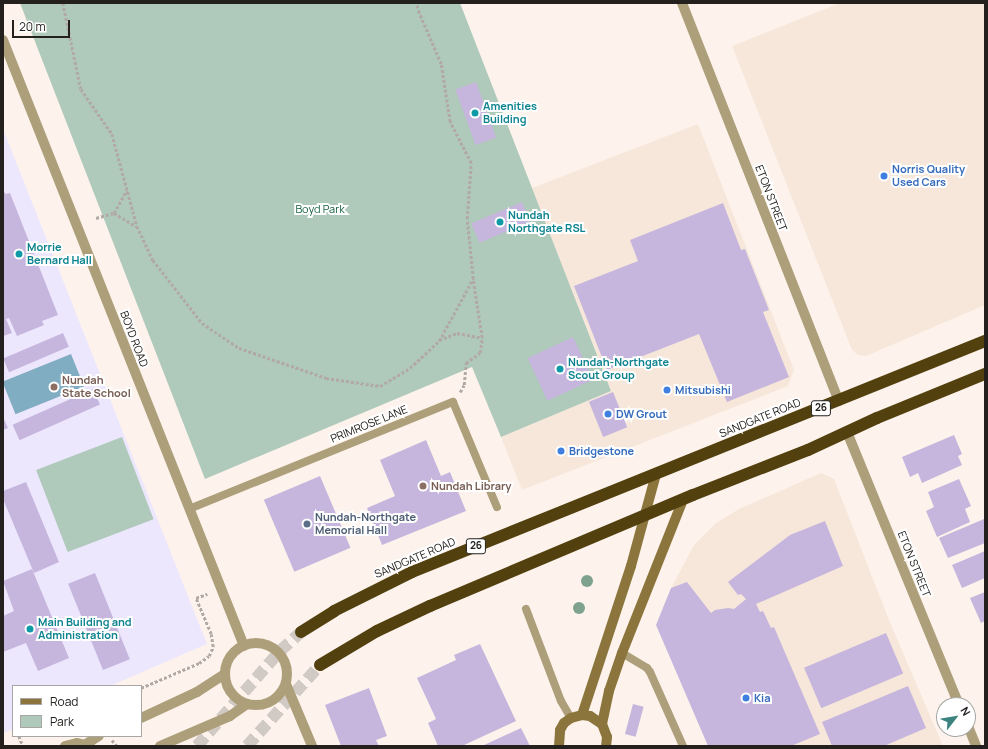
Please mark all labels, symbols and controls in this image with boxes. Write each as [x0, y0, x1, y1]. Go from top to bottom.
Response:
scale bar [14, 12, 72, 38]
text: 20 m [19, 18, 46, 35]
place label: Amenities Building [483, 100, 537, 126]
marker: Amenities Building [470, 108, 480, 118]
street label: ETON STREET [752, 163, 790, 233]
place label: Norris Quality Used Cars [892, 163, 965, 189]
marker: Norris Quality Used Cars [879, 171, 889, 181]
park label: Boyd Park [295, 202, 345, 216]
place label: Nundah Northgate RSL [508, 209, 585, 235]
marker: Nundah Northgate RSL [495, 217, 505, 227]
place label: Morrie Bernard Hall [27, 241, 92, 267]
marker: Morrie Bernard Hall [14, 249, 24, 259]
street label: BOYD ROAD [117, 309, 151, 369]
place label: Nundah-Northgate Scout Group [568, 356, 669, 382]
marker: Nundah-Northgate Scout Group [555, 364, 565, 374]
place label: Nundah State School [62, 374, 131, 400]
marker: Nundah State School [49, 382, 59, 392]
place label: Mitsubishi [675, 383, 731, 397]
marker: Mitsubishi [662, 385, 672, 395]
street label: SANDGATE ROAD [717, 396, 803, 440]
road number: 26 [810, 400, 832, 416]
street label: PRIMROSE LANE [329, 403, 409, 445]
place label: DW Grout [616, 407, 667, 421]
marker: DW Grout [603, 409, 613, 419]
place label: Bridgestone [569, 444, 634, 458]
marker: Bridgestone [556, 446, 566, 456]
place label: Nundah Library [431, 479, 511, 493]
marker: Nundah Library [418, 481, 428, 491]
place label: Nundah-Northgate Memorial Hall [315, 511, 416, 537]
marker: Nundah-Northgate Memorial Hall [302, 519, 312, 529]
street label: ETON STREET [895, 529, 933, 599]
street label: SANDGATE ROAD [373, 535, 457, 581]
road number: 26 [465, 538, 487, 554]
place label: Main Building and Administration [38, 616, 132, 642]
marker: Main Building and Administration [25, 624, 35, 634]
legend [12, 685, 142, 737]
place label: Kia [754, 691, 771, 705]
text: Road [50, 693, 78, 710]
marker: Kia [741, 693, 751, 703]
north arrow [936, 697, 976, 737]
text: N [957, 704, 974, 718]
text: Park [50, 713, 74, 730]

